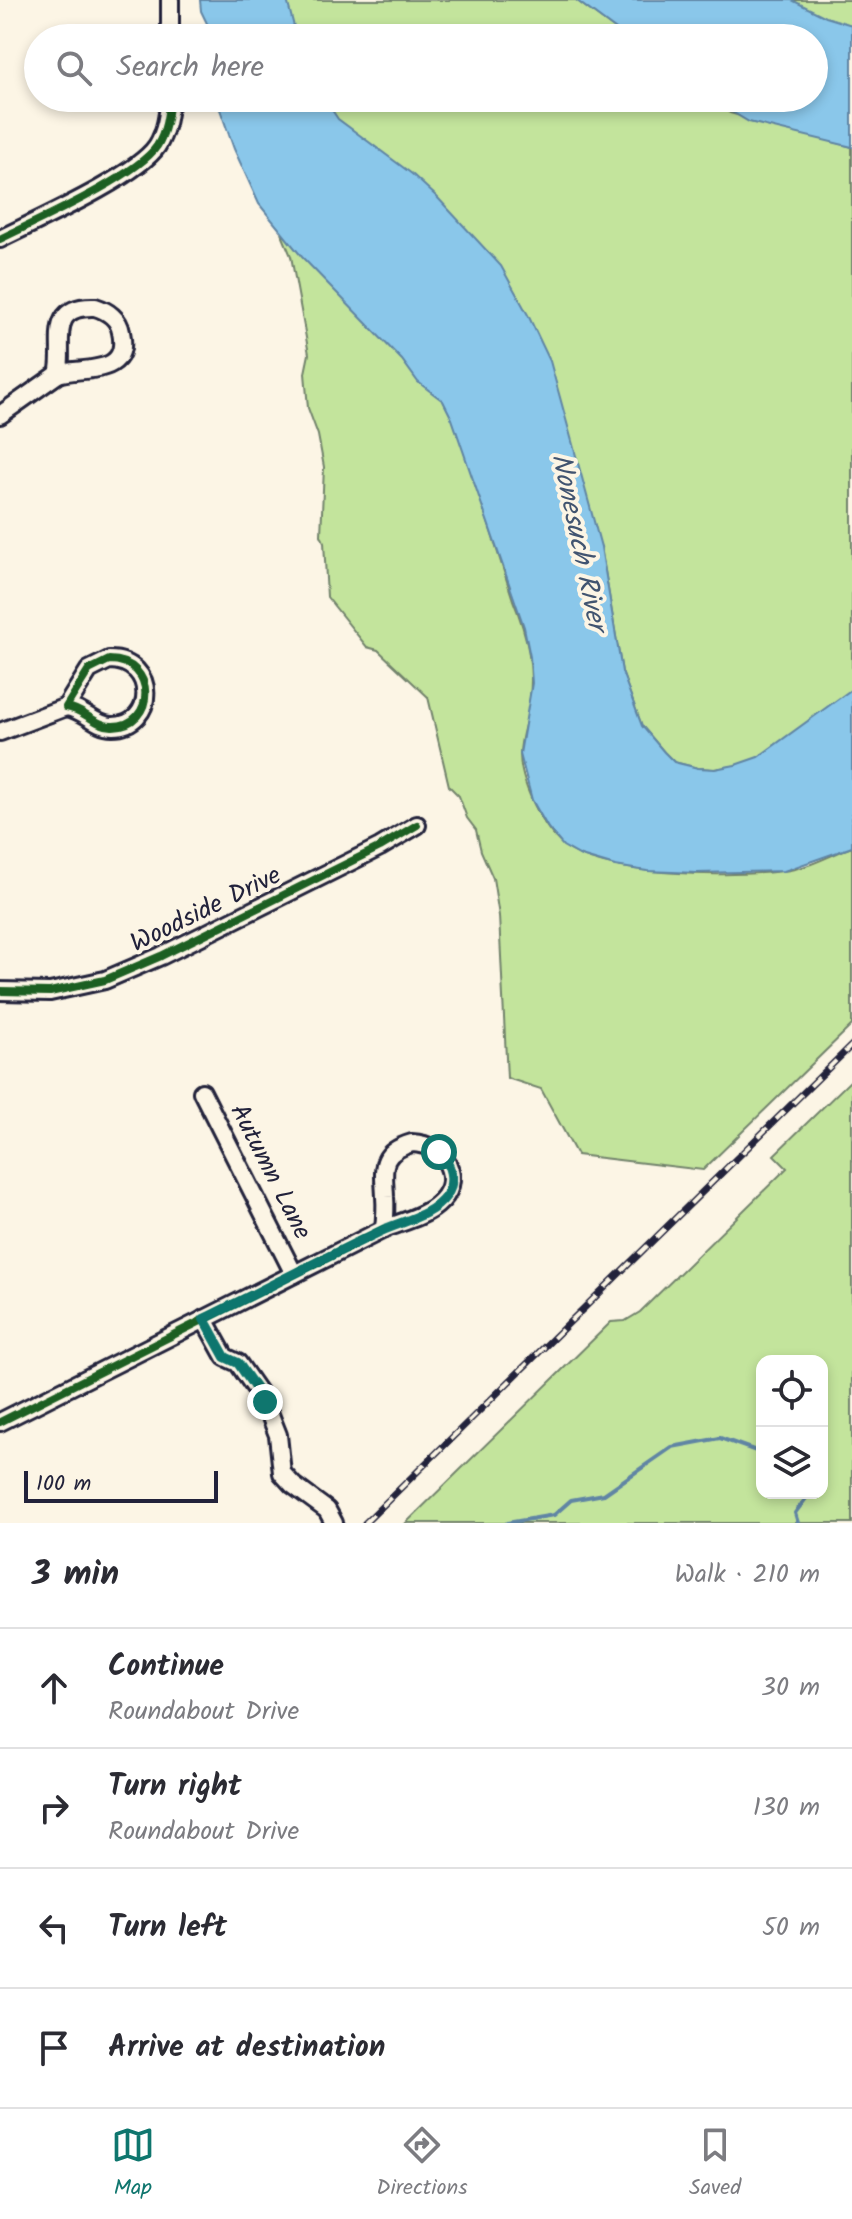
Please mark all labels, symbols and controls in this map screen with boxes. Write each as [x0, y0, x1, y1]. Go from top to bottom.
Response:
search box [24, 24, 828, 112]
text: Search here [116, 44, 264, 92]
icon: search [52, 46, 96, 90]
water label: Nonesuch River [537, 449, 620, 640]
street label: Woodside Drive [123, 855, 289, 965]
street label: Autumn Lane [218, 1097, 322, 1248]
route start [421, 1134, 457, 1170]
map controls [756, 1355, 828, 1499]
button: locate [756, 1355, 828, 1427]
route end [247, 1384, 283, 1420]
button: layers [756, 1427, 828, 1499]
scale bar [24, 1467, 218, 1503]
text: 100 m [36, 1467, 91, 1502]
text: 3 min [32, 1548, 119, 1602]
text: Walk · 210 m [675, 1554, 820, 1596]
text: Continue [108, 1643, 224, 1691]
icon: ahead [32, 1666, 76, 1710]
text: 30 m [761, 1667, 820, 1709]
text: Roundabout Drive [108, 1691, 299, 1733]
text: Turn right [108, 1763, 241, 1811]
icon: right [32, 1786, 76, 1830]
text: 130 m [753, 1787, 820, 1829]
text: Roundabout Drive [108, 1811, 299, 1853]
text: Turn left [108, 1904, 227, 1952]
icon: left [32, 1906, 76, 1950]
text: 50 m [762, 1907, 820, 1949]
text: Arrive at destination [108, 2024, 385, 2072]
icon: arrive [32, 2026, 76, 2070]
tab: Map [111, 2123, 155, 2206]
tab: Directions [376, 2123, 468, 2206]
tab: Saved [689, 2123, 741, 2206]

